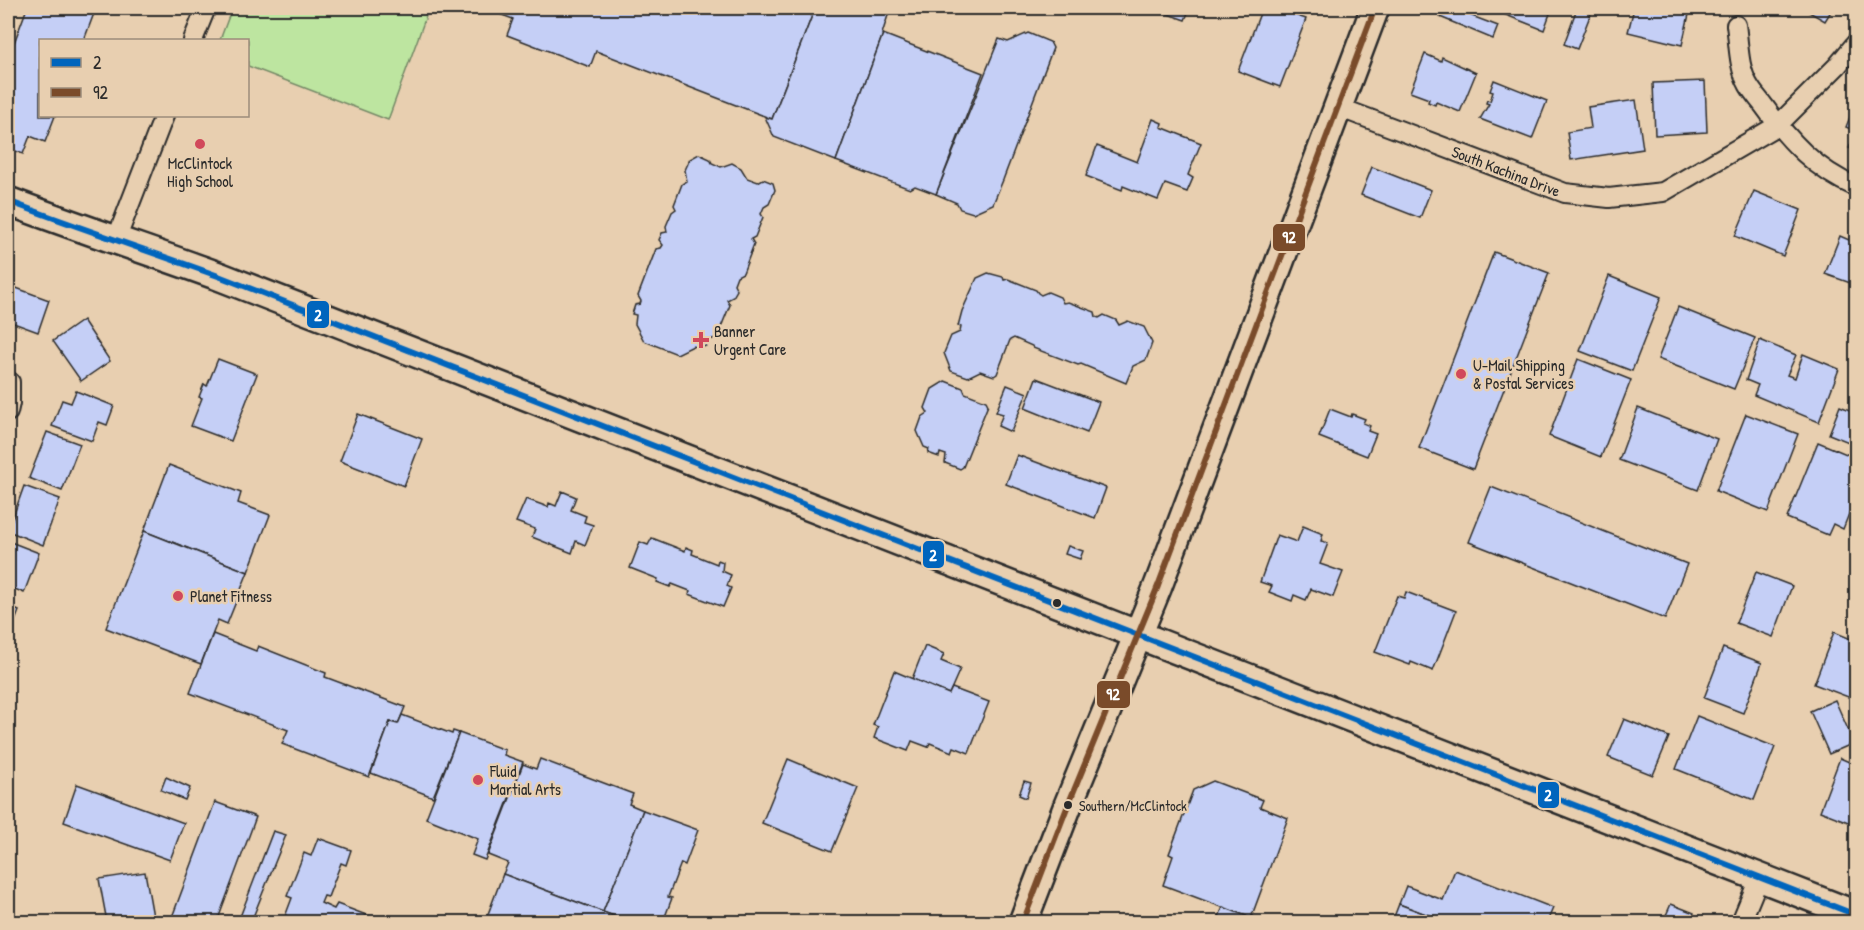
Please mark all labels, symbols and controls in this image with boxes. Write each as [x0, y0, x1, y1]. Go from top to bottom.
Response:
legend [39, 39, 249, 117]
text: 2 [93, 50, 102, 75]
text: 92 [93, 80, 109, 105]
marker: McClintock High School [193, 137, 207, 151]
street label: South Kachina Drive [1449, 140, 1564, 202]
place label: McClintock High School [167, 152, 234, 192]
line badge: 92 [1272, 223, 1306, 252]
text: 92 [1282, 226, 1296, 248]
line badge: 2 [306, 300, 330, 329]
text: 2 [314, 304, 322, 326]
place label: Banner Urgent Care [714, 320, 787, 360]
marker: Banner Urgent Care [692, 331, 710, 349]
place label: U-Mail Shipping & Postal Services [1473, 354, 1574, 394]
marker: U-Mail Shipping & Postal Services [1454, 367, 1468, 381]
line badge: 2 [922, 540, 945, 569]
text: 2 [929, 544, 937, 566]
place label: Planet Fitness [190, 585, 272, 607]
marker: Planet Fitness [171, 589, 185, 603]
unlabelled marker [1051, 597, 1063, 609]
line badge: 92 [1096, 680, 1131, 709]
text: 92 [1106, 683, 1120, 705]
place label: Fluid Martial Arts [489, 760, 561, 800]
marker: Fluid Martial Arts [471, 773, 485, 787]
line badge: 2 [1537, 781, 1560, 809]
text: 2 [1544, 784, 1552, 806]
place label: Southern/McClintock [1079, 796, 1187, 815]
marker: Southern/McClintock [1062, 799, 1074, 811]

